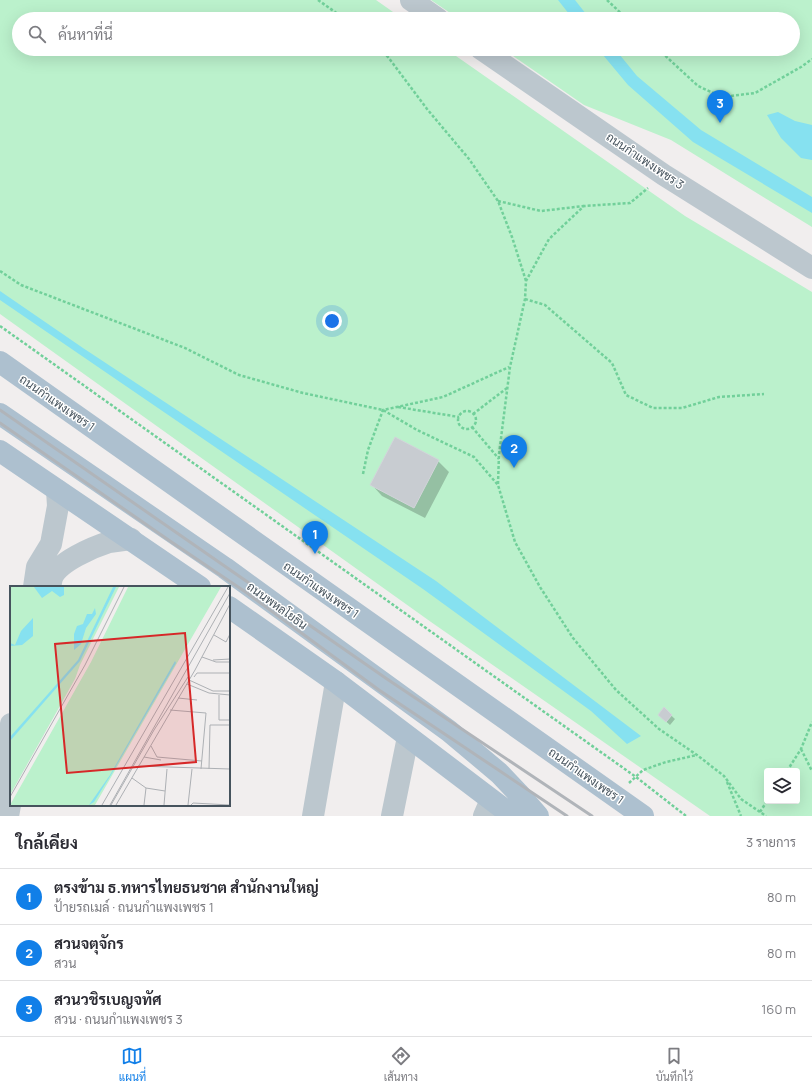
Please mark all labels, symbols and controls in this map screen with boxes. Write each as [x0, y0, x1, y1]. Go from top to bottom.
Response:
search box [12, 12, 800, 56]
icon: search [26, 23, 48, 45]
text: ค้นหาที่นี่ [58, 24, 113, 45]
pin: 3 [707, 90, 733, 123]
street label: ถนนกำแพงเพชร 3 [603, 128, 688, 193]
your location [322, 311, 342, 331]
street label: ถนนกำแพงเพชร 1 [16, 370, 98, 435]
pin: 2 [501, 435, 527, 468]
pin: 1 [302, 521, 328, 554]
street label: ถนนกำแพงเพชร 1 [280, 557, 362, 622]
street label: ถนนพหลโยธิน [244, 578, 311, 634]
inset map [10, 586, 230, 806]
street label: ถนนกำแพงเพชร 1 [545, 743, 627, 808]
map controls [764, 768, 800, 804]
button: layers [764, 768, 800, 804]
text: ใกล้เคียง [16, 831, 78, 854]
text: 3 รายการ [746, 833, 796, 851]
text: ตรงข้าม ธ.ทหารไทยธนชาต สำนักงานใหญ่ [54, 877, 319, 898]
text: 1 [26, 888, 32, 906]
text: 80 m [767, 888, 796, 906]
text: ป้ายรถเมล์ · ถนนกำแพงเพชร 1 [54, 898, 214, 916]
text: สวนจตุจักร [54, 933, 124, 954]
text: 2 [25, 944, 33, 962]
text: 80 m [767, 944, 796, 962]
text: สวน [54, 954, 76, 972]
text: สวนวชิรเบญจทัศ [54, 989, 162, 1010]
text: 3 [25, 1000, 33, 1018]
text: 160 m [761, 1000, 796, 1018]
text: สวน · ถนนกำแพงเพชร 3 [54, 1010, 183, 1028]
tab: แผนที่ [119, 1045, 146, 1084]
tab: เส้นทาง [384, 1045, 418, 1084]
tab: บันทึกไว้ [656, 1045, 693, 1084]

